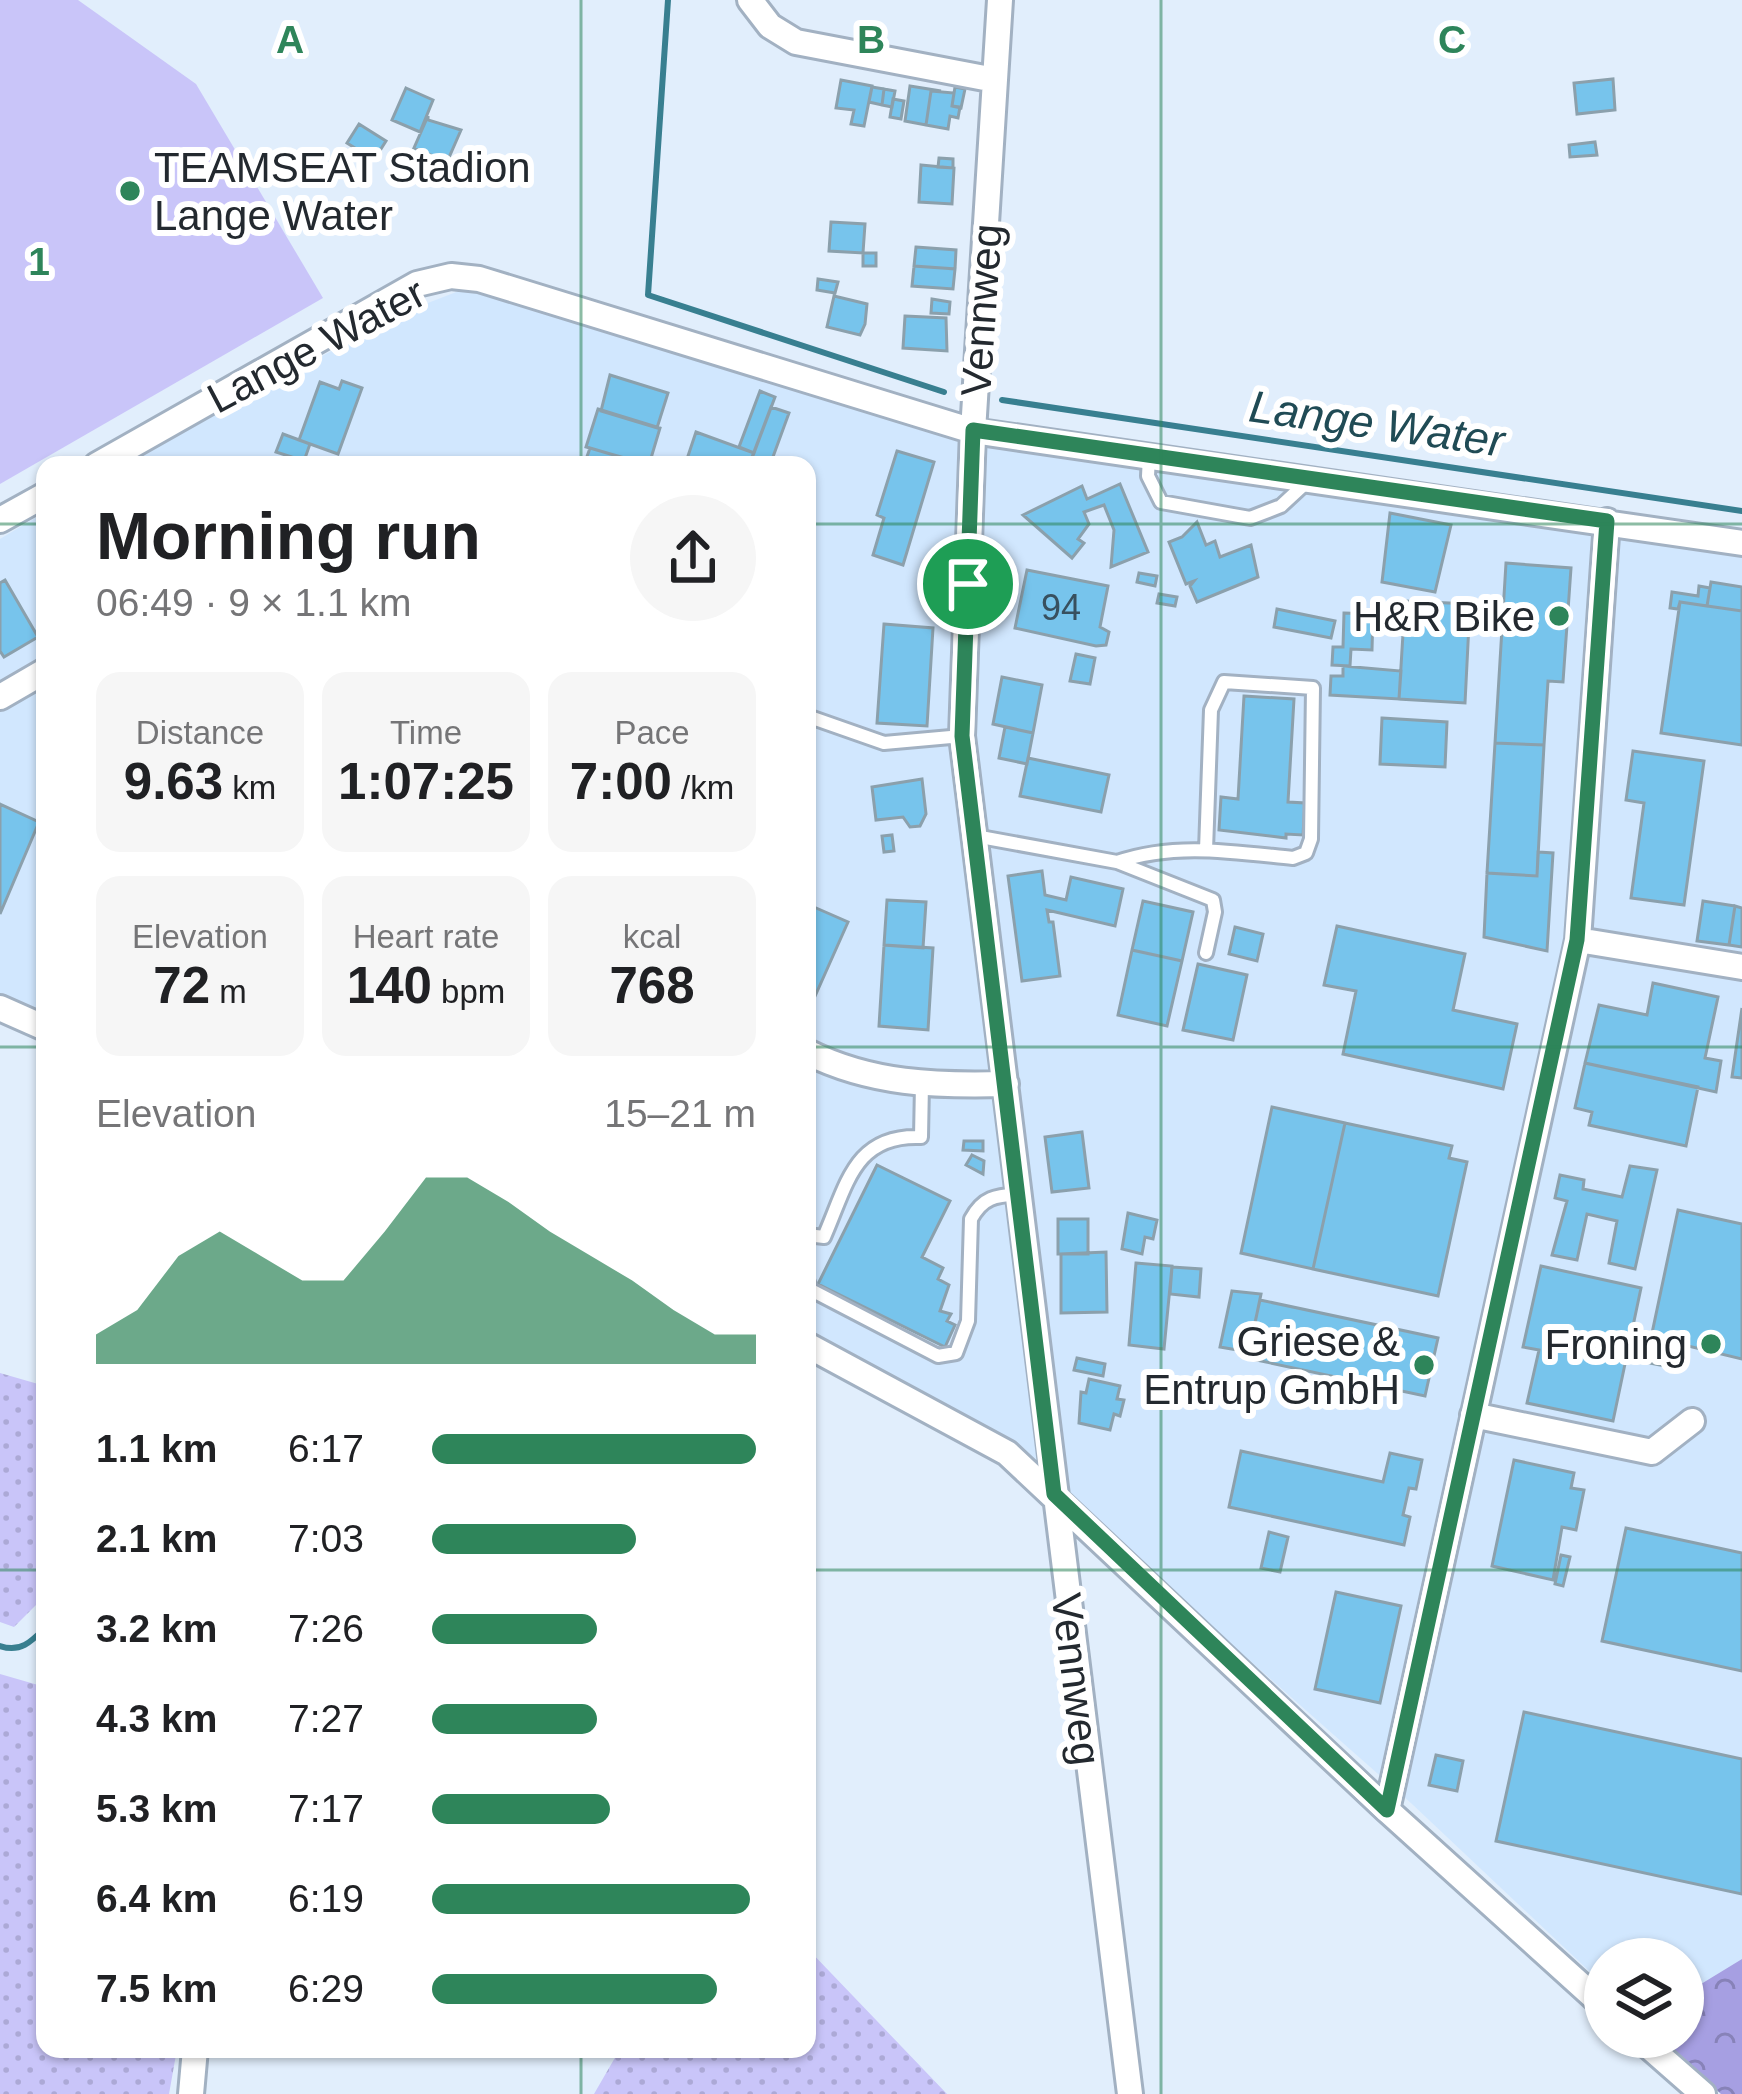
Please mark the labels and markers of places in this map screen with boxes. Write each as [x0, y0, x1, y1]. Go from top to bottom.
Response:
place label: TEAMSEAT Stadion Lange Water [154, 144, 531, 239]
marker: TEAMSEAT Stadion Lange Water [117, 178, 143, 204]
pin [917, 533, 1019, 635]
place label: H&R Bike [1353, 593, 1535, 640]
marker: H&R Bike [1546, 603, 1572, 629]
place label: Griese & Entrup GmbH [1143, 1318, 1400, 1413]
place label: Froning [1545, 1321, 1687, 1368]
marker: Froning [1698, 1331, 1724, 1357]
marker: Griese & Entrup GmbH [1411, 1352, 1437, 1378]

